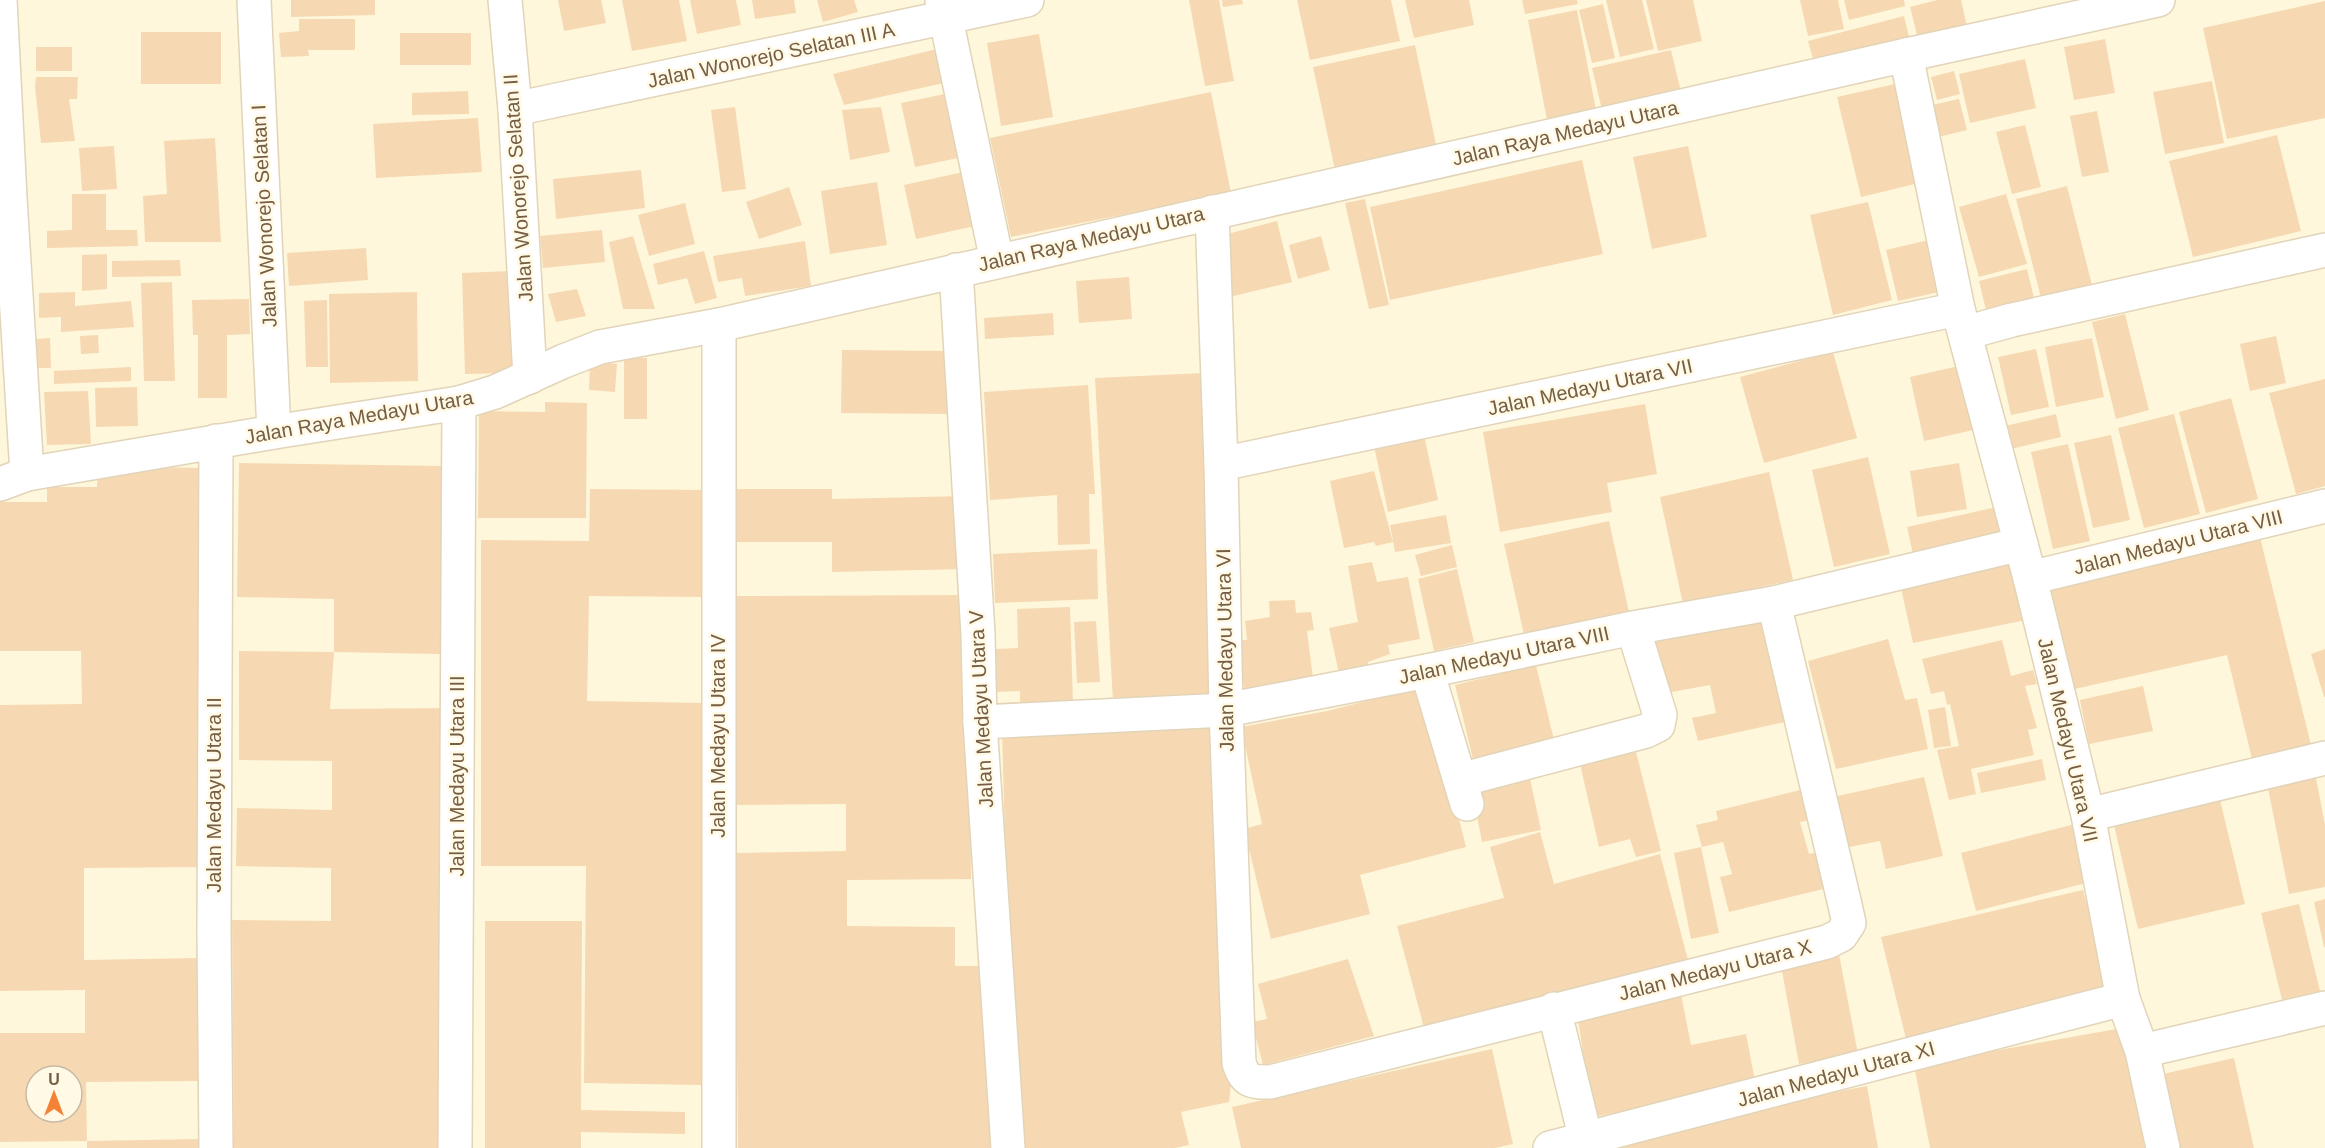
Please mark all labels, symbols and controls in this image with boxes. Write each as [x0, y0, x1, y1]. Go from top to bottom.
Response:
street label: Jalan Wonorejo Selatan III A [645, 18, 897, 92]
street label: Jalan Wonorejo Selatan II [499, 73, 537, 303]
street label: Jalan Raya Medayu Utara [1450, 96, 1681, 170]
street label: Jalan Wonorejo Selatan I [247, 104, 281, 328]
street label: Jalan Raya Medayu Utara [976, 202, 1207, 276]
street label: Jalan Medayu Utara VII [1485, 355, 1695, 419]
street label: Jalan Raya Medayu Utara [243, 386, 476, 448]
street label: Jalan Medayu Utara VIII [2071, 505, 2285, 579]
street label: Jalan Medayu Utara VI [1212, 548, 1238, 752]
street label: Jalan Medayu Utara V [965, 609, 997, 808]
street label: Jalan Medayu Utara VIII [1397, 622, 1611, 688]
street label: Jalan Medayu Utara IV [707, 634, 729, 838]
street label: Jalan Medayu Utara VII [2034, 636, 2102, 844]
street label: Jalan Medayu Utara III [446, 675, 468, 877]
street label: Jalan Medayu Utara II [203, 697, 225, 893]
street label: Jalan Medayu Utara X [1616, 935, 1814, 1005]
street label: Jalan Medayu Utara XI [1735, 1037, 1937, 1111]
north arrow [24, 1064, 84, 1124]
text: U [48, 1071, 60, 1088]

